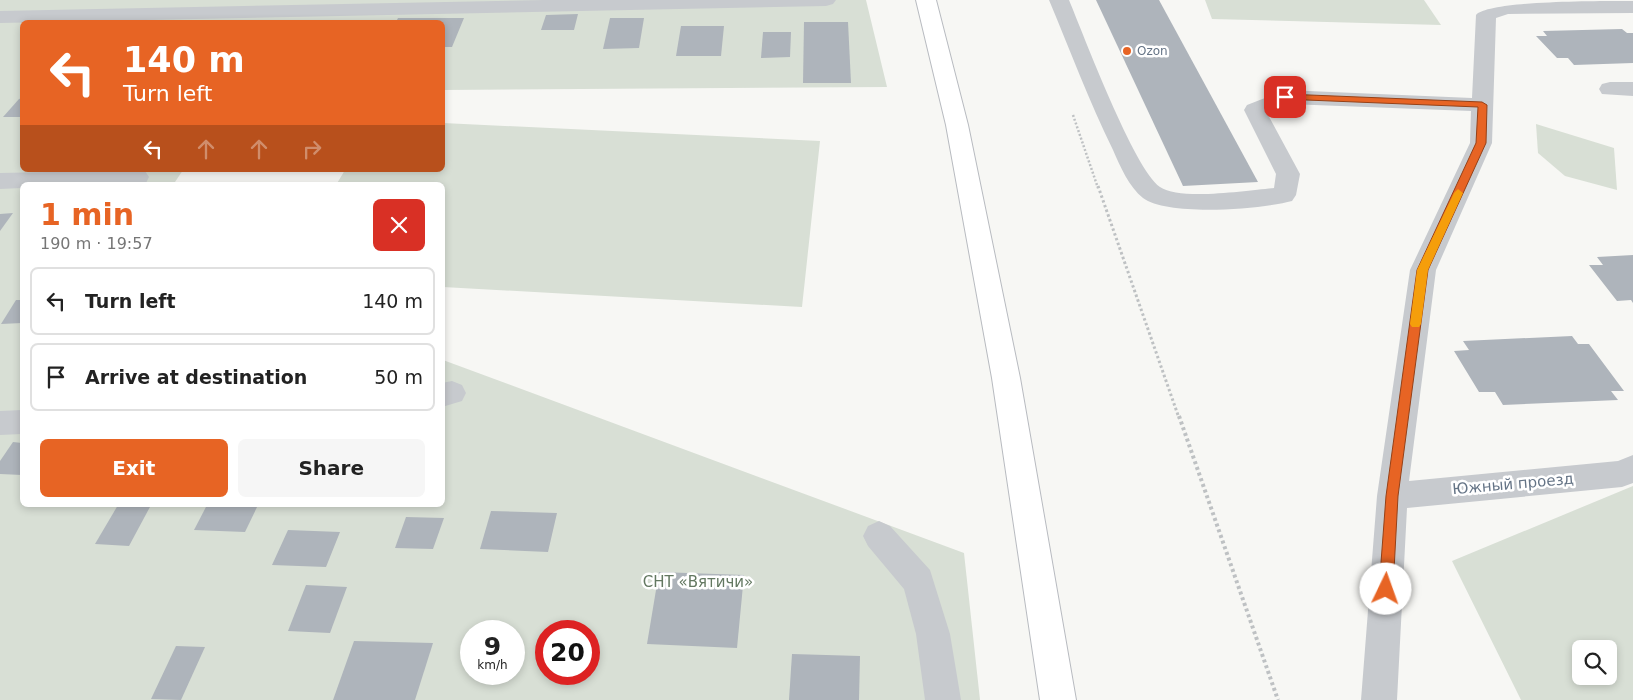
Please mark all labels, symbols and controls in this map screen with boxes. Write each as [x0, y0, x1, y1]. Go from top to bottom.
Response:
icon: left [40, 40, 105, 105]
text: 140 m [123, 40, 245, 80]
place label: Ozon [1137, 44, 1168, 58]
marker: Ozon [1121, 45, 1133, 57]
pin [1264, 76, 1306, 118]
text: Turn left [123, 81, 212, 106]
icon: arrive [1271, 83, 1299, 111]
icon: left [139, 135, 167, 163]
icon: ahead [192, 135, 220, 163]
icon: ahead [245, 135, 273, 163]
icon: right [298, 135, 326, 163]
text: 1 min [40, 197, 134, 232]
button: close [373, 199, 425, 251]
text: 190 m · 19:57 [40, 234, 153, 253]
icon: left [42, 287, 70, 315]
text: Turn left [85, 290, 176, 312]
text: 140 m [362, 290, 423, 312]
icon: arrive [42, 363, 70, 391]
text: Arrive at destination [85, 366, 307, 388]
text: 50 m [374, 366, 423, 388]
button: Exit [40, 439, 228, 497]
button: Share [238, 439, 425, 497]
street label: Южный проезд [1451, 470, 1575, 498]
position arrow [1359, 562, 1411, 614]
park label: СНТ «Вятичи» [643, 573, 753, 591]
speed limit sign: 20 [535, 620, 600, 685]
text: 9 [484, 632, 501, 661]
map controls [1572, 640, 1617, 685]
button: search [1572, 640, 1617, 685]
text: km/h [477, 658, 508, 672]

